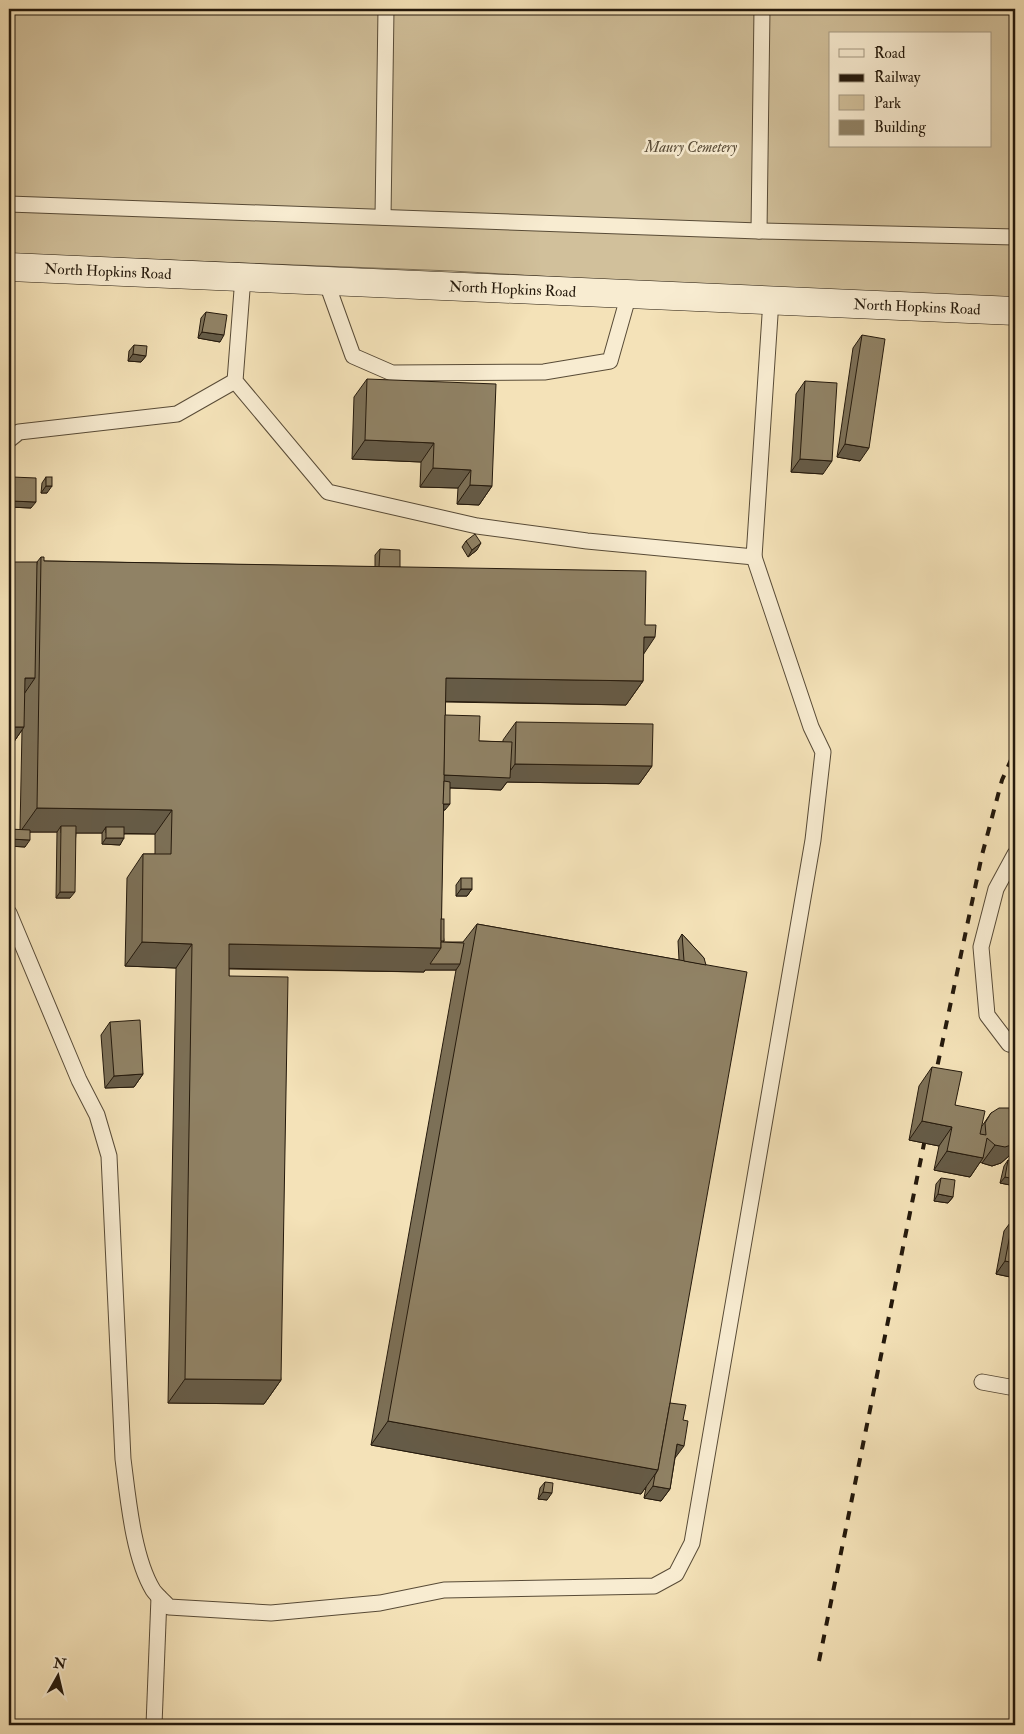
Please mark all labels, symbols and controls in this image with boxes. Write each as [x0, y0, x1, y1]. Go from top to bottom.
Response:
legend [829, 32, 992, 148]
text: Road [874, 44, 906, 63]
text: Railway [874, 68, 921, 87]
text: Park [874, 94, 901, 113]
text: Building [874, 118, 926, 137]
park label: Maury Cemetery [644, 138, 738, 157]
street label: North Hopkins Road [44, 260, 173, 284]
street label: North Hopkins Road [448, 277, 577, 302]
street label: North Hopkins Road [853, 295, 982, 320]
north arrow [32, 1652, 82, 1702]
text: N [51, 1654, 68, 1673]

